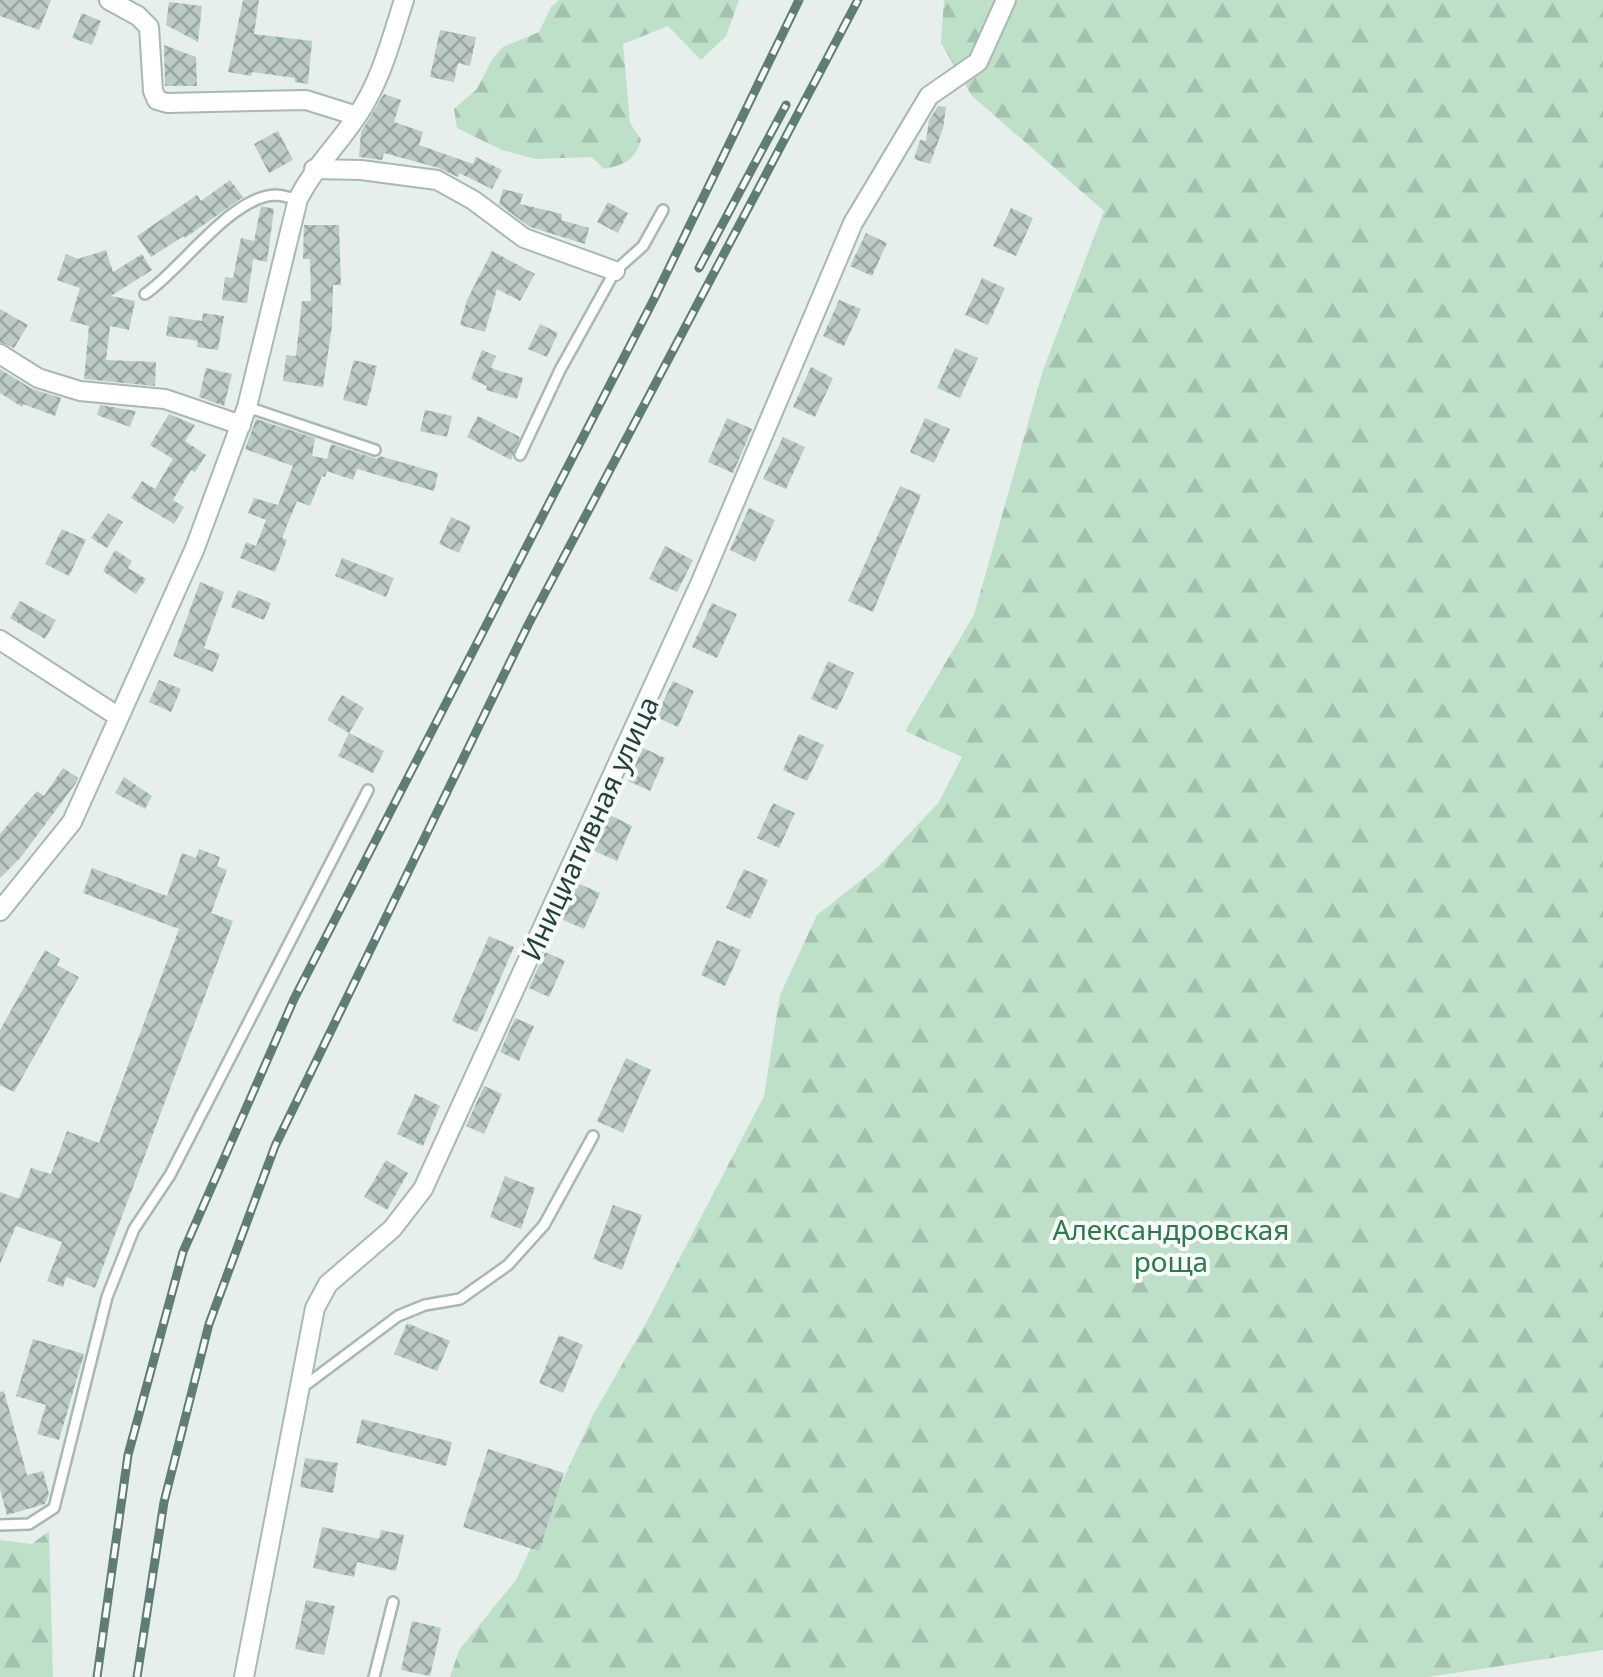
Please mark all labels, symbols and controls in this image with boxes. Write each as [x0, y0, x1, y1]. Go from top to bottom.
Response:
street label: Инициативная улица [511, 690, 667, 966]
park label: Александровская роща [1053, 1210, 1289, 1280]

